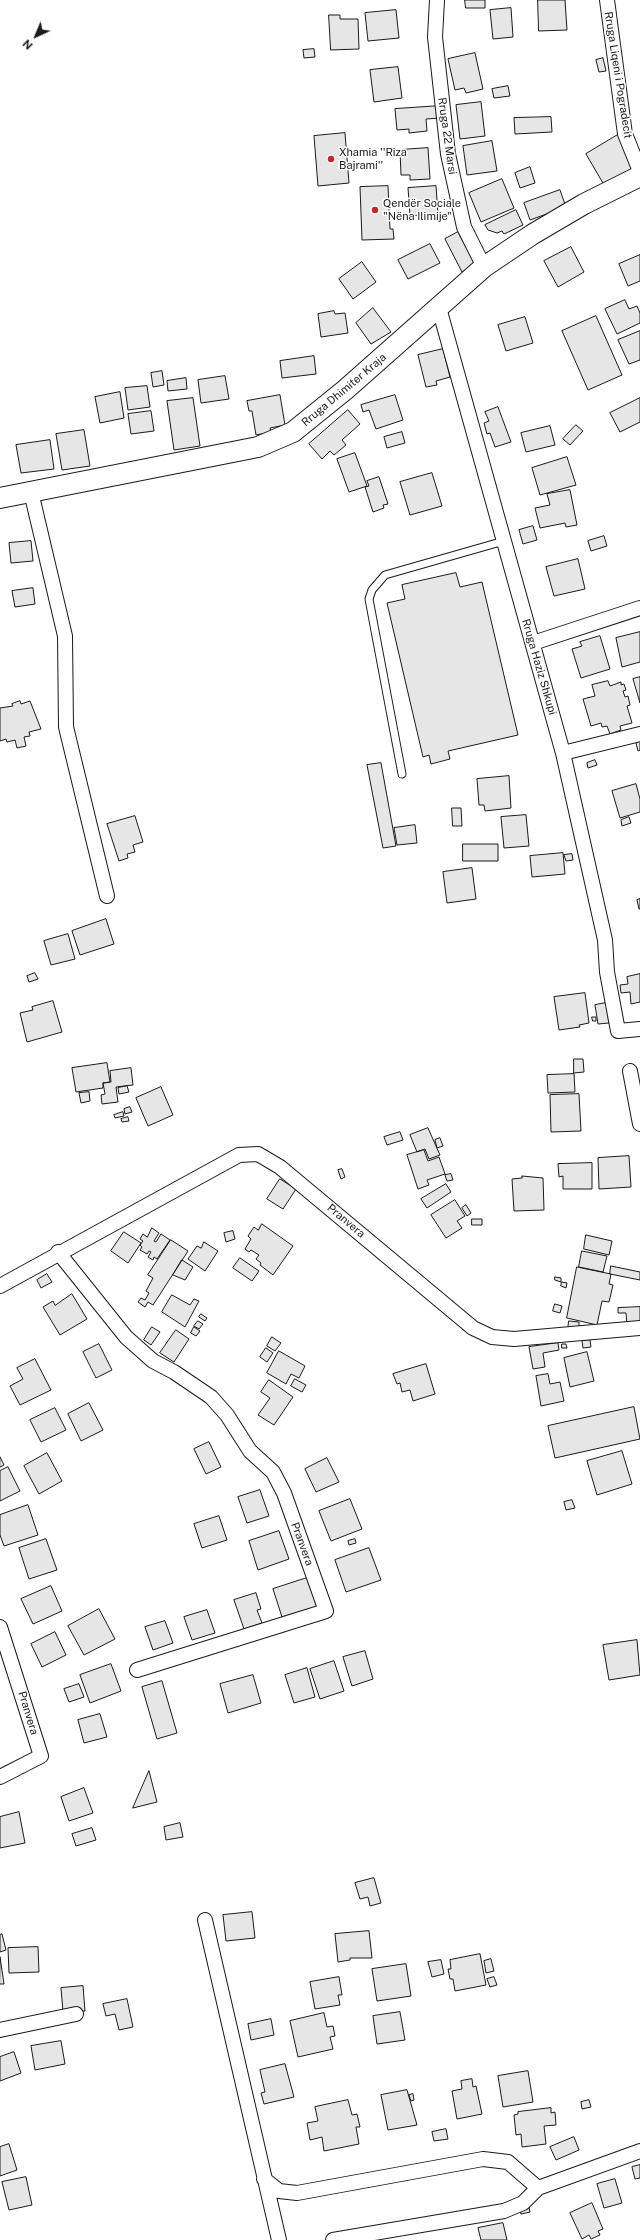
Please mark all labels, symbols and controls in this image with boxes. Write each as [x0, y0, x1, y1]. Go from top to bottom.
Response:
street label: Rruga Liqeni i Pogradecit [601, 11, 635, 139]
north arrow [16, 16, 56, 56]
text: N [20, 37, 35, 52]
street label: Rruga 22 Marsi [435, 97, 459, 175]
place label: Xhamia ''Riza Bajrami'' [339, 146, 407, 172]
marker: Xhamia ''Riza Bajrami'' [326, 154, 336, 164]
place label: Qendër Sociale "Nëna Ilimije" [383, 197, 461, 223]
marker: Qendër Sociale "Nëna Ilimije" [370, 205, 380, 215]
street label: Rruga Dhimiter Kraja [299, 351, 389, 429]
street label: Rruga Haziz Shkupi [519, 617, 559, 717]
street label: Pranvera [324, 1201, 368, 1241]
street label: Pranvera [288, 1521, 316, 1567]
street label: Pranvera [15, 1689, 41, 1737]

